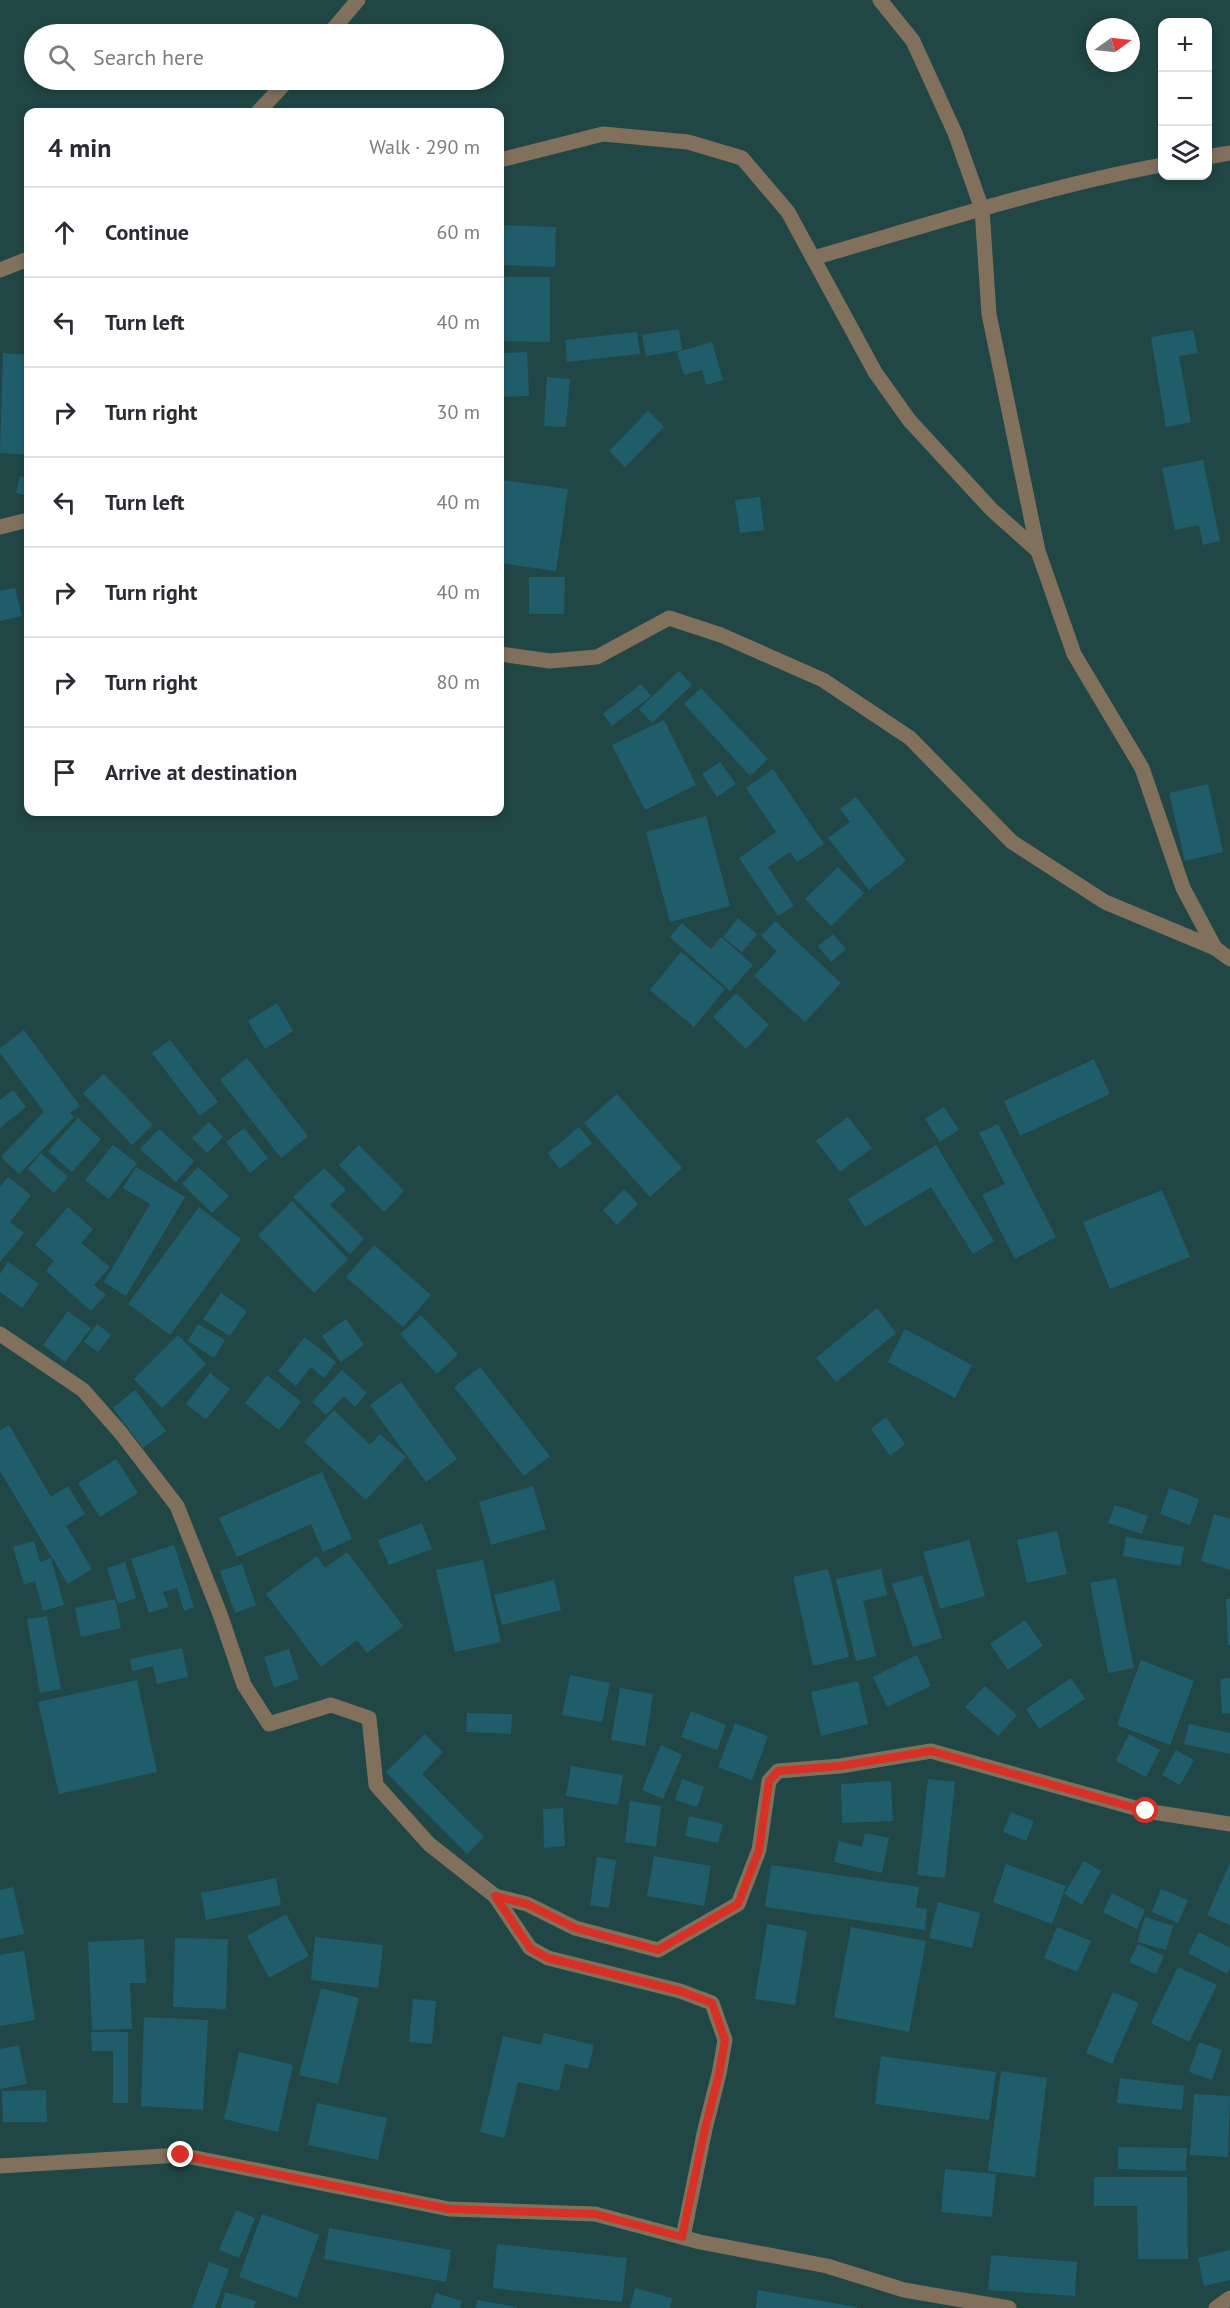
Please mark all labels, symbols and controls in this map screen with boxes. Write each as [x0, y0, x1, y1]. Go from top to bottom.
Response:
north arrow [1086, 18, 1140, 72]
map controls [1158, 18, 1212, 180]
button: + [1158, 18, 1212, 72]
search box [24, 24, 504, 90]
icon: search [45, 41, 78, 74]
text: Search here [93, 43, 204, 71]
button: − [1158, 72, 1212, 126]
button: layers [1158, 126, 1212, 180]
text: 4 min [48, 131, 111, 164]
text: Walk · 290 m [369, 134, 480, 160]
icon: ahead [48, 216, 81, 249]
text: Continue [105, 218, 189, 246]
text: 60 m [437, 219, 480, 245]
icon: left [48, 306, 81, 339]
text: Turn left [105, 308, 185, 336]
text: 40 m [437, 309, 480, 335]
icon: right [48, 396, 81, 429]
text: Turn right [105, 398, 197, 426]
text: 30 m [437, 399, 480, 425]
icon: left [48, 486, 81, 519]
text: Turn left [105, 488, 185, 516]
text: 40 m [437, 489, 480, 515]
icon: right [48, 576, 81, 609]
text: Turn right [105, 578, 197, 606]
text: 40 m [437, 579, 480, 605]
icon: right [48, 666, 81, 699]
text: Turn right [105, 668, 197, 696]
text: 80 m [437, 669, 480, 695]
icon: arrive [48, 756, 81, 789]
text: Arrive at destination [105, 758, 297, 786]
route start [1132, 1797, 1158, 1823]
route end [167, 2141, 193, 2167]

